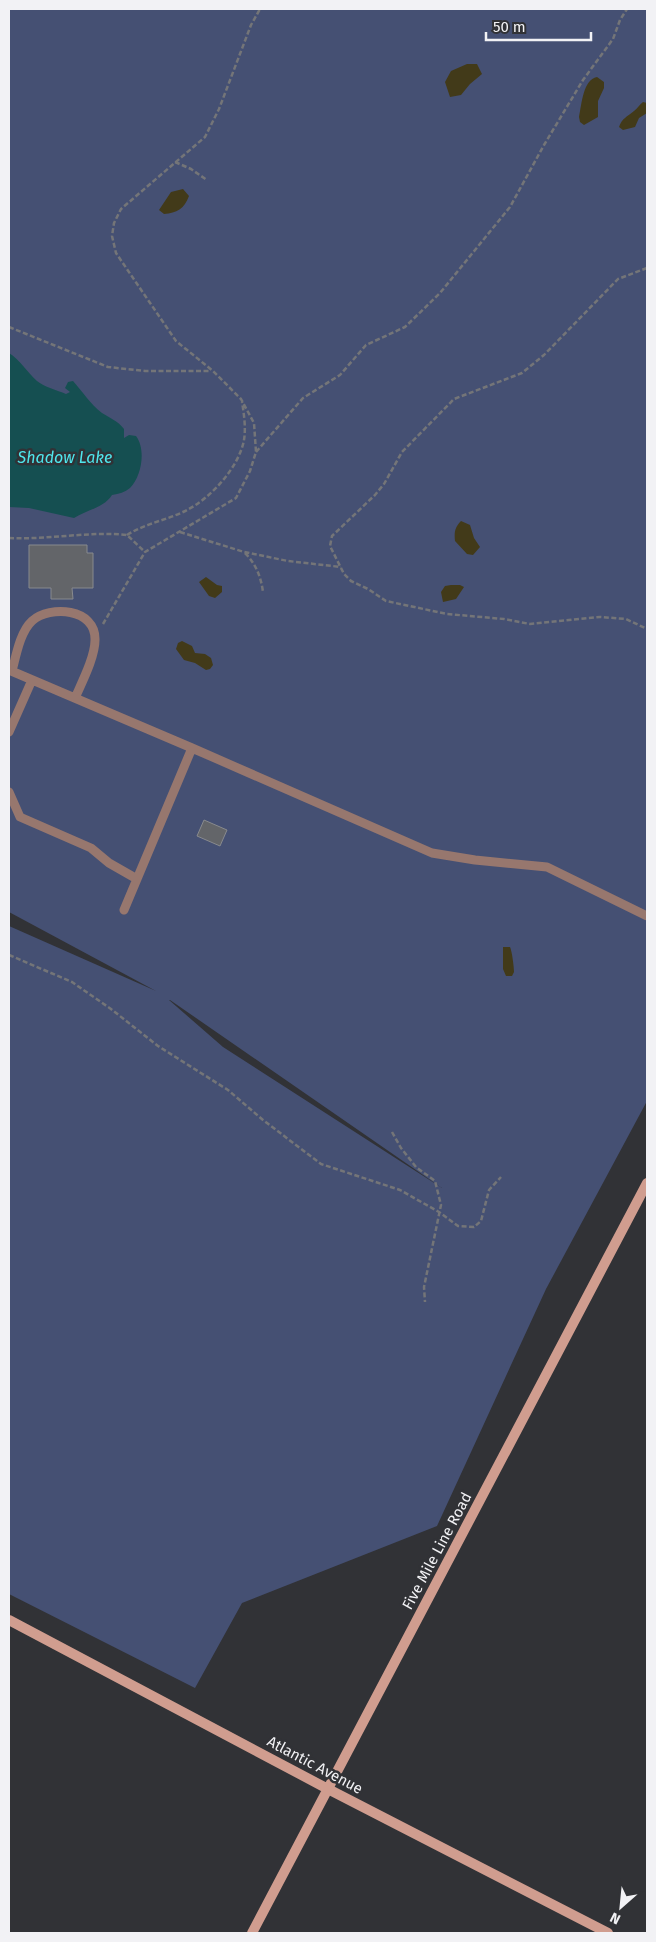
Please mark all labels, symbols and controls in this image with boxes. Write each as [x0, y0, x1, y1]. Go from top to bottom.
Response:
scale bar [486, 10, 591, 42]
text: 50 m [493, 18, 526, 36]
water label: Shadow Lake [17, 448, 112, 467]
street label: Five Mile Line Road [399, 1489, 475, 1613]
street label: Atlantic Avenue [264, 1732, 366, 1798]
north arrow [596, 1882, 646, 1932]
text: N [607, 1908, 623, 1928]

